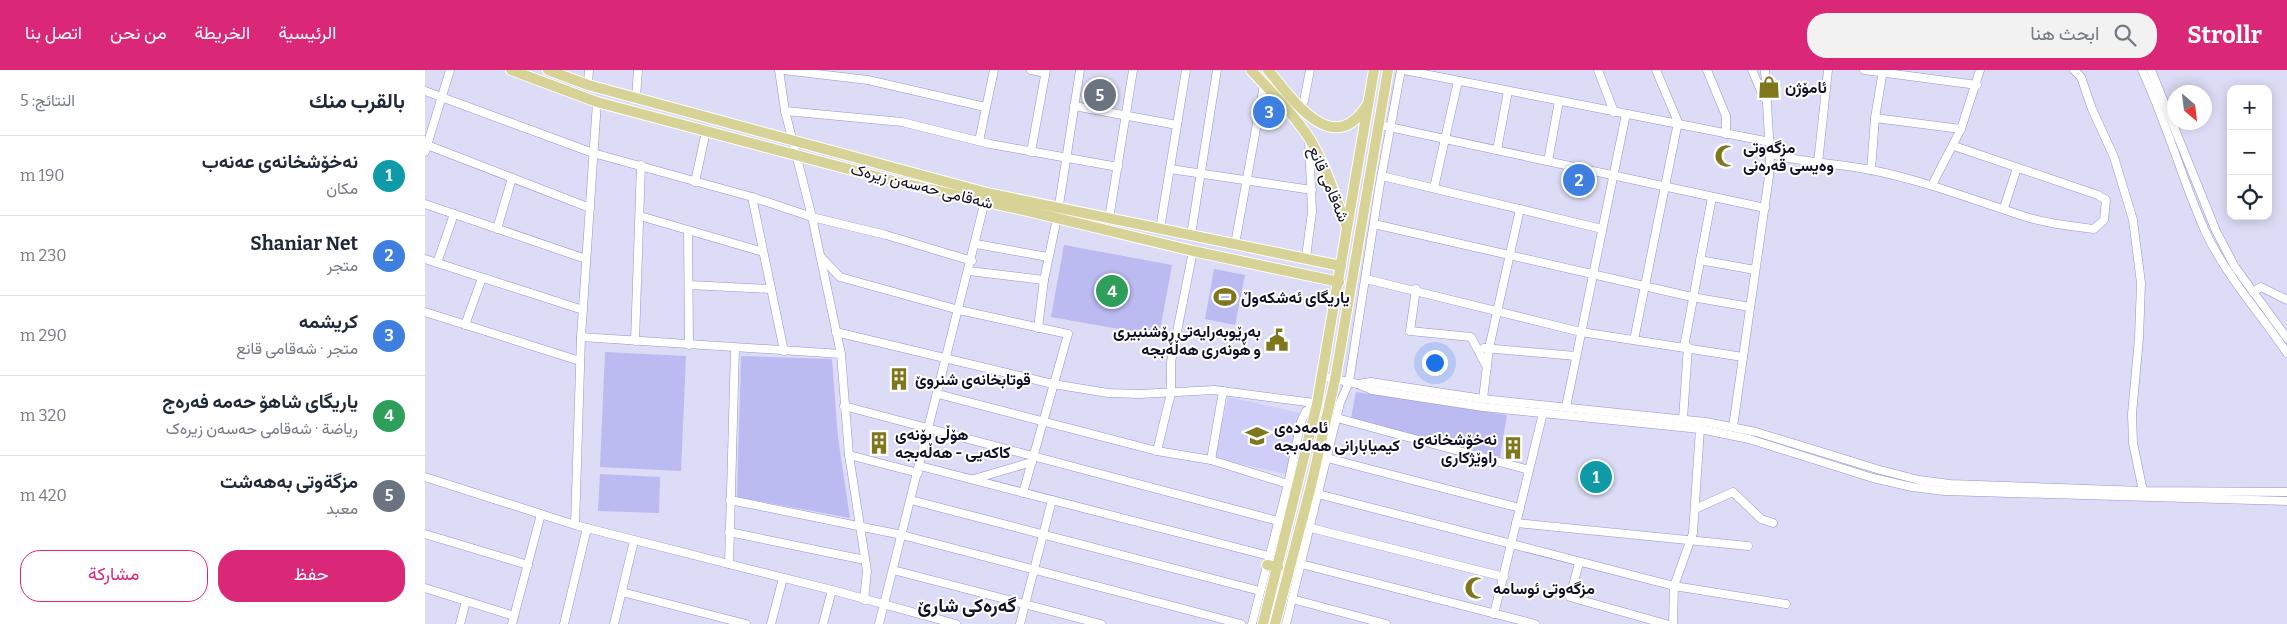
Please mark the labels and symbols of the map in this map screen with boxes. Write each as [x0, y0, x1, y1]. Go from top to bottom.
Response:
shop icon: ئامۆژن [1756, 74, 1782, 100]
pin: 5 [1084, 76, 1116, 114]
place label: ئامۆژن [1785, 78, 1827, 98]
north arrow [2167, 85, 2212, 130]
pin: 3 [1253, 93, 1285, 131]
place label: مزگەوتی وەیسی قەرەنی [1743, 138, 1834, 176]
street label: شەقامی قانع [1303, 143, 1353, 226]
mosque icon: مزگەوتی وەیسی قەرەنی [1713, 143, 1739, 169]
street label: شەقامی حەسەن زیرەک [849, 159, 995, 214]
pin: 2 [1563, 161, 1595, 199]
pin: 4 [1096, 272, 1128, 310]
sports icon: یاریگای ئەشکەوڵ [1212, 284, 1238, 310]
place label: یاریگای ئەشکەوڵ [1241, 288, 1350, 308]
place label: بەڕێوبەرایەتی ڕۆشنبیری و هونەری هەڵەبجە [1113, 322, 1261, 360]
public building icon: بەڕێوبەرایەتی ڕۆشنبیری و هونەری هەڵەبجە [1264, 327, 1290, 353]
your location [1422, 350, 1448, 376]
building icon: قوتابخانەی شنروێ [886, 366, 912, 392]
place label: قوتابخانەی شنروێ [915, 370, 1031, 390]
place label: ئامەدەی کیمیابارانی هەلەبجە [1274, 418, 1400, 456]
school or university icon: ئامەدەی کیمیابارانی هەلەبجە [1244, 423, 1270, 449]
place label: ھۆڵی بۆنەی کاکەیی - هەڵەبجە [895, 425, 1011, 462]
building icon: ھۆڵی بۆنەی کاکەیی - هەڵەبجە [866, 430, 892, 456]
place label: نەخۆشخانەی راوێژکاری [1413, 430, 1497, 468]
building icon: نەخۆشخانەی راوێژکاری [1500, 435, 1526, 461]
pin: 1 [1580, 458, 1612, 496]
mosque icon: مزگەوتی ئوسامە [1463, 575, 1489, 601]
place label: مزگەوتی ئوسامە [1493, 579, 1595, 599]
district label: گەرەکی شارێ [918, 594, 1017, 618]

